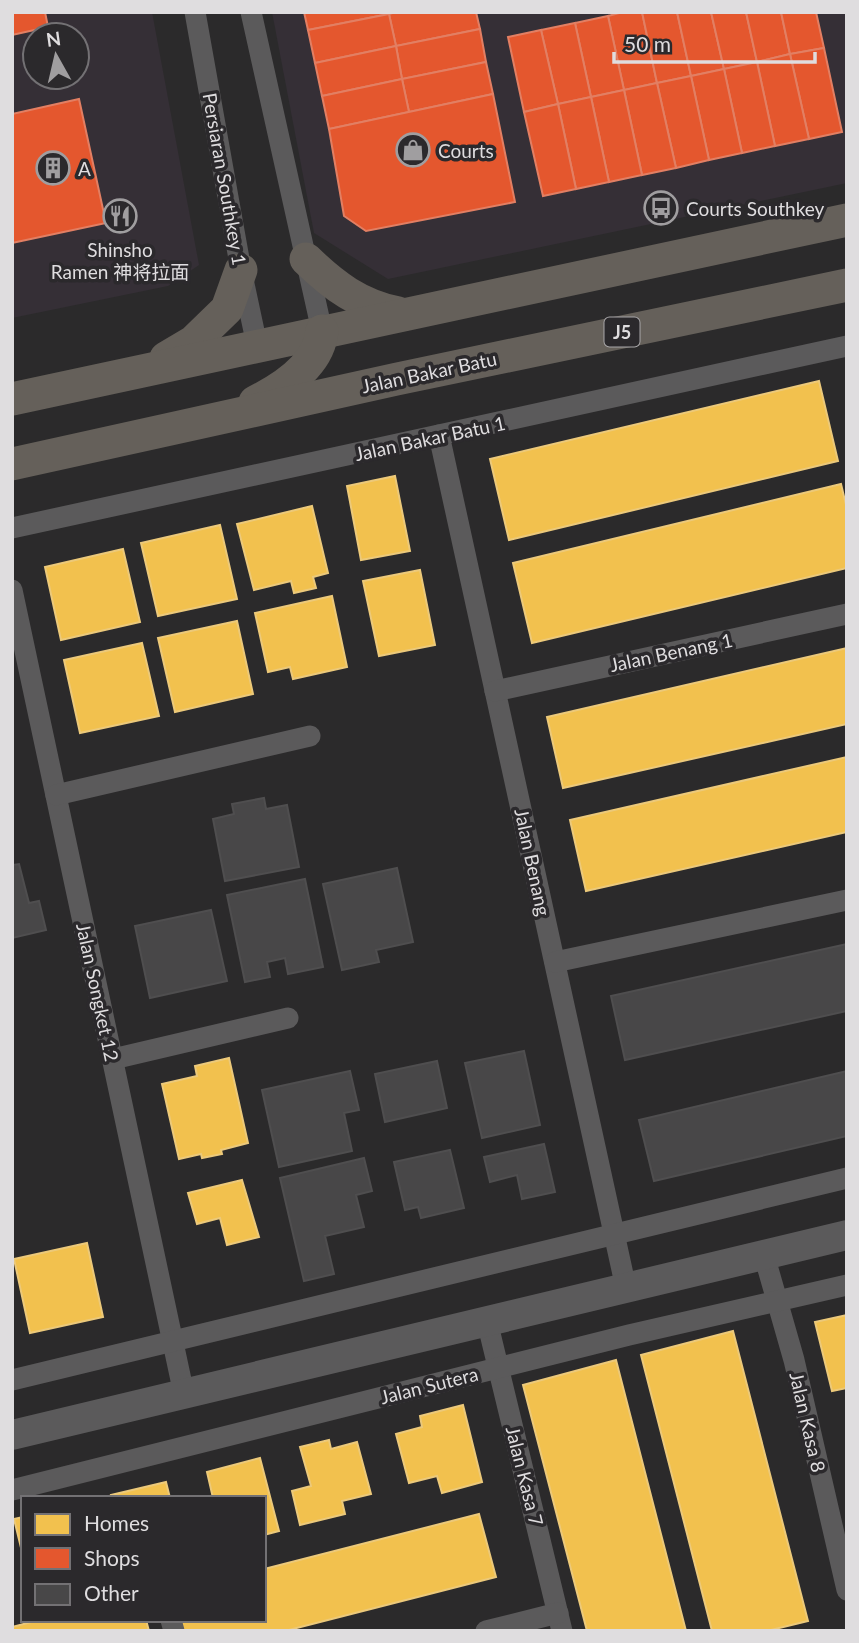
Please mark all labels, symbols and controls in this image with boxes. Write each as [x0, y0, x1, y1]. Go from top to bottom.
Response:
north arrow [21, 21, 91, 91]
scale bar [614, 21, 815, 65]
text: N [45, 26, 62, 51]
text: 50 m [624, 31, 671, 56]
street label: Persiaran Southkey 1 [198, 91, 252, 267]
shop icon: Courts [394, 131, 432, 169]
place label: Courts [438, 139, 494, 162]
building icon: A [34, 149, 72, 187]
place label: A [78, 157, 91, 180]
bus stop icon: Courts Southkey [642, 189, 680, 227]
restaurant icon: Shinsho Ramen 神将拉面 [101, 197, 139, 235]
place label: Courts Southkey [686, 197, 825, 220]
place label: Shinsho Ramen 神将拉面 [51, 238, 189, 283]
road number: J5 [604, 318, 640, 346]
street label: Jalan Bakar Batu [359, 346, 499, 398]
street label: Jalan Bakar Batu 1 [353, 411, 507, 465]
street label: Jalan Benang 1 [607, 628, 735, 676]
street label: Jalan Benang [510, 806, 556, 918]
street label: Jalan Songket 12 [72, 921, 124, 1063]
street label: Jalan Sutera [378, 1362, 480, 1408]
street label: Jalan Kasa 8 [785, 1370, 831, 1474]
street label: Jalan Kasa 7 [502, 1424, 548, 1528]
legend [21, 1496, 266, 1622]
text: Homes [84, 1510, 149, 1535]
text: Shops [84, 1545, 140, 1570]
text: Other [84, 1580, 139, 1605]

